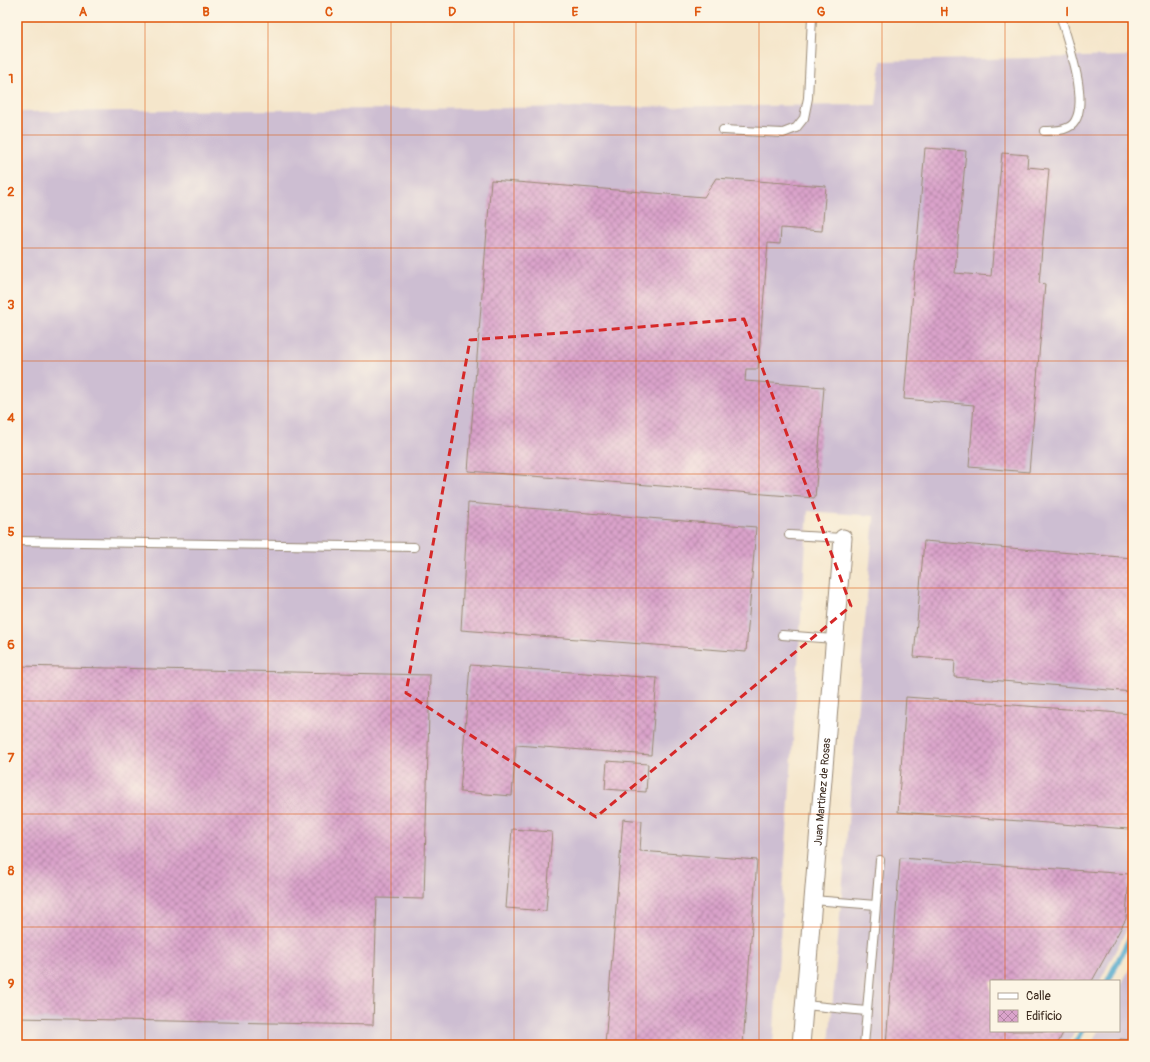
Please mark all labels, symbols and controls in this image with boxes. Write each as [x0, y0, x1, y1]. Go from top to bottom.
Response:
text: A [79, 4, 88, 20]
text: B [202, 4, 210, 20]
text: C [325, 4, 333, 20]
text: D [448, 4, 456, 20]
text: E [572, 4, 579, 20]
text: F [694, 4, 702, 20]
text: G [817, 4, 826, 20]
text: H [940, 4, 948, 20]
text: I [1065, 4, 1069, 20]
text: 1 [8, 71, 14, 87]
text: 2 [7, 184, 15, 200]
text: 3 [7, 297, 15, 313]
text: 4 [7, 410, 15, 426]
text: 5 [7, 524, 15, 540]
text: 6 [7, 637, 15, 653]
street label: Juan Martinez de Rosas [812, 738, 833, 846]
text: 7 [8, 750, 15, 766]
text: 8 [8, 863, 15, 879]
text: 9 [8, 976, 15, 992]
legend [990, 980, 1120, 1032]
text: Calle [1026, 989, 1051, 1004]
text: Edificio [1026, 1009, 1062, 1024]

